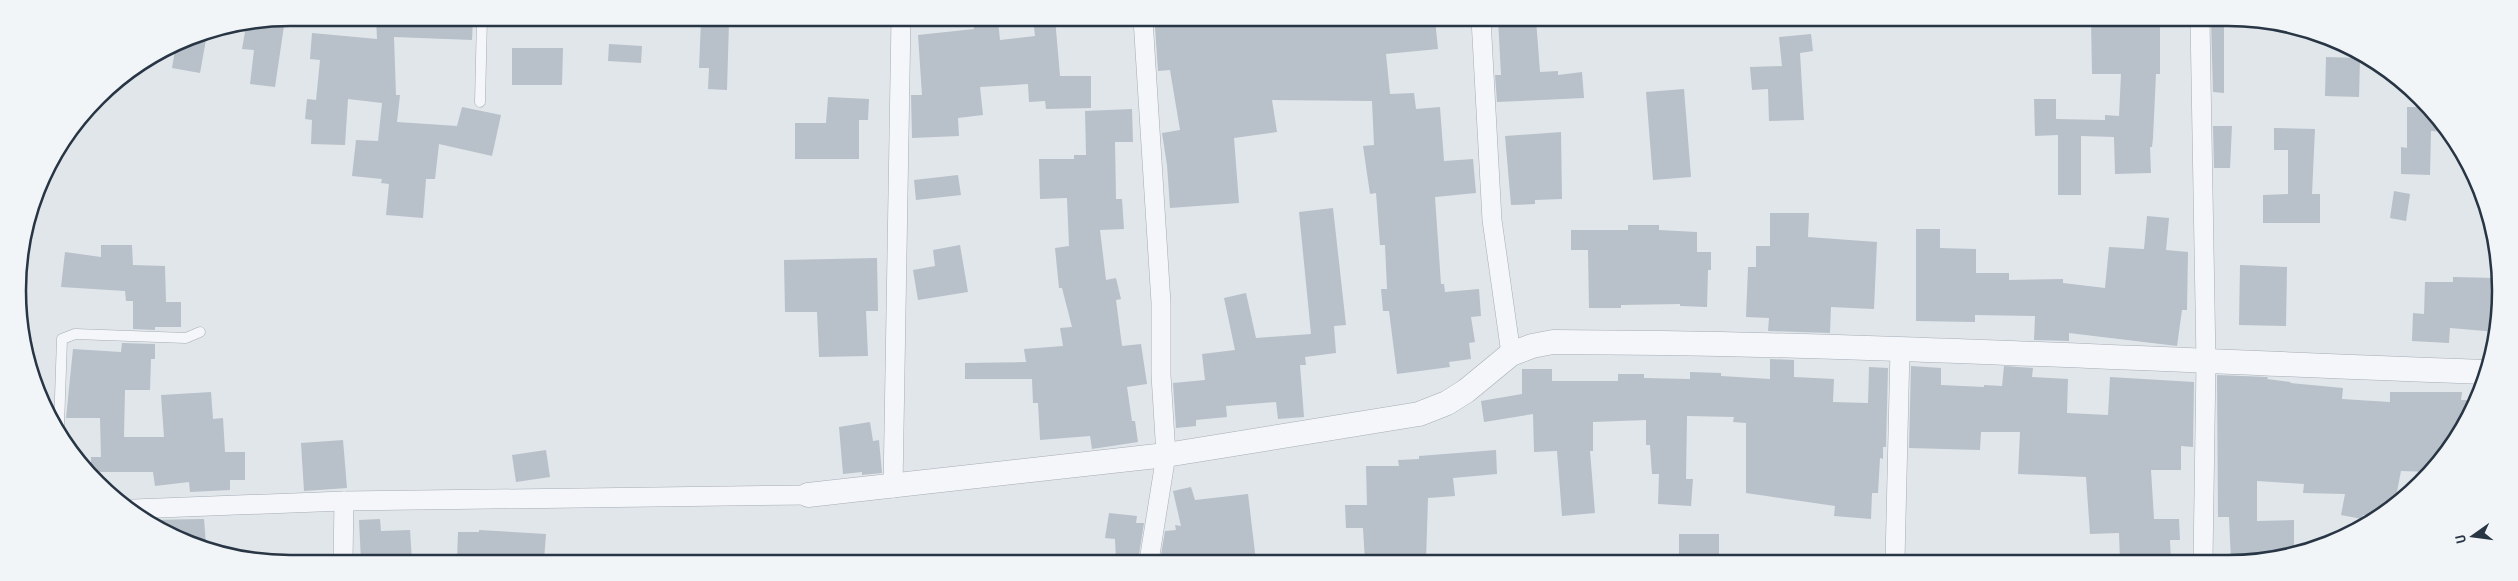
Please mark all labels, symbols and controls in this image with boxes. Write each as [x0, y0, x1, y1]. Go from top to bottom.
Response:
north arrow [2448, 511, 2498, 561]
text: U [2451, 533, 2470, 545]

